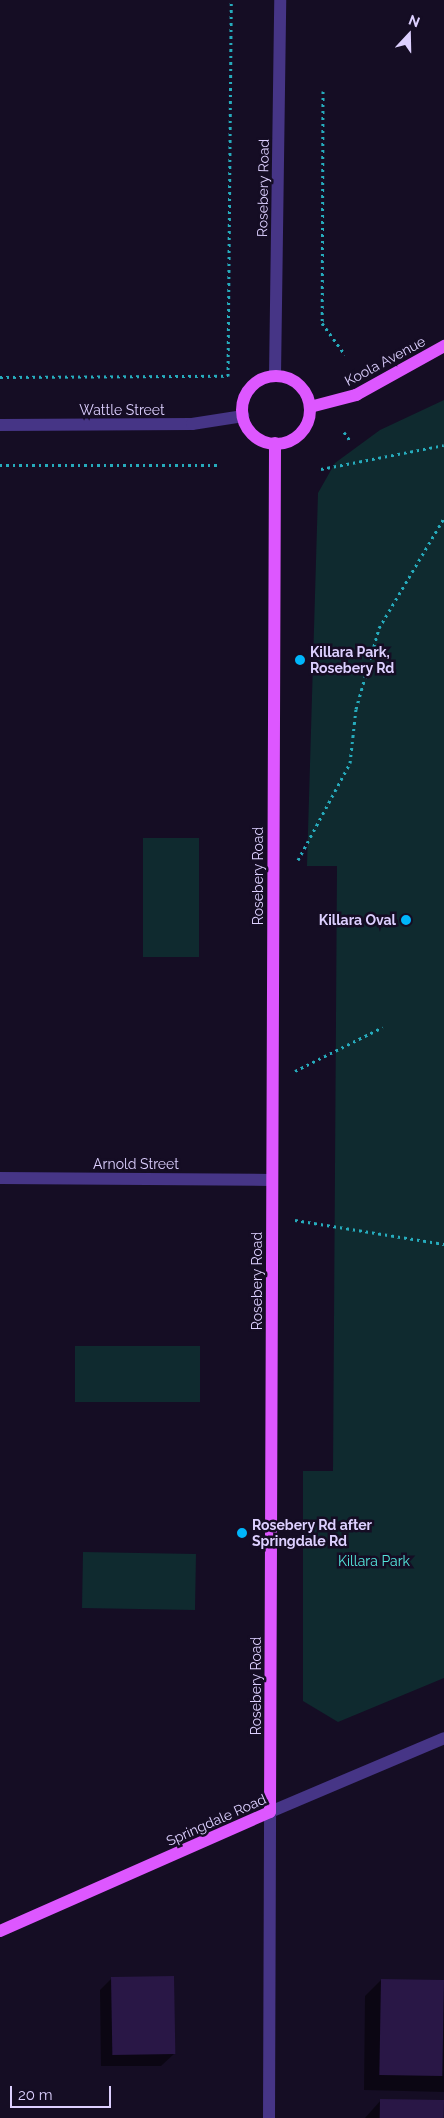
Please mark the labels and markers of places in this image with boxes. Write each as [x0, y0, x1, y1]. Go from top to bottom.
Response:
place label: Killara Park, Rosebery Rd [310, 644, 395, 676]
marker: Killara Park, Rosebery Rd [294, 654, 306, 666]
place label: Killara Oval [319, 912, 396, 928]
marker: Killara Oval [400, 914, 412, 926]
place label: Rosebery Rd after Springdale Rd [252, 1517, 372, 1550]
marker: Rosebery Rd after Springdale Rd [236, 1527, 248, 1539]

